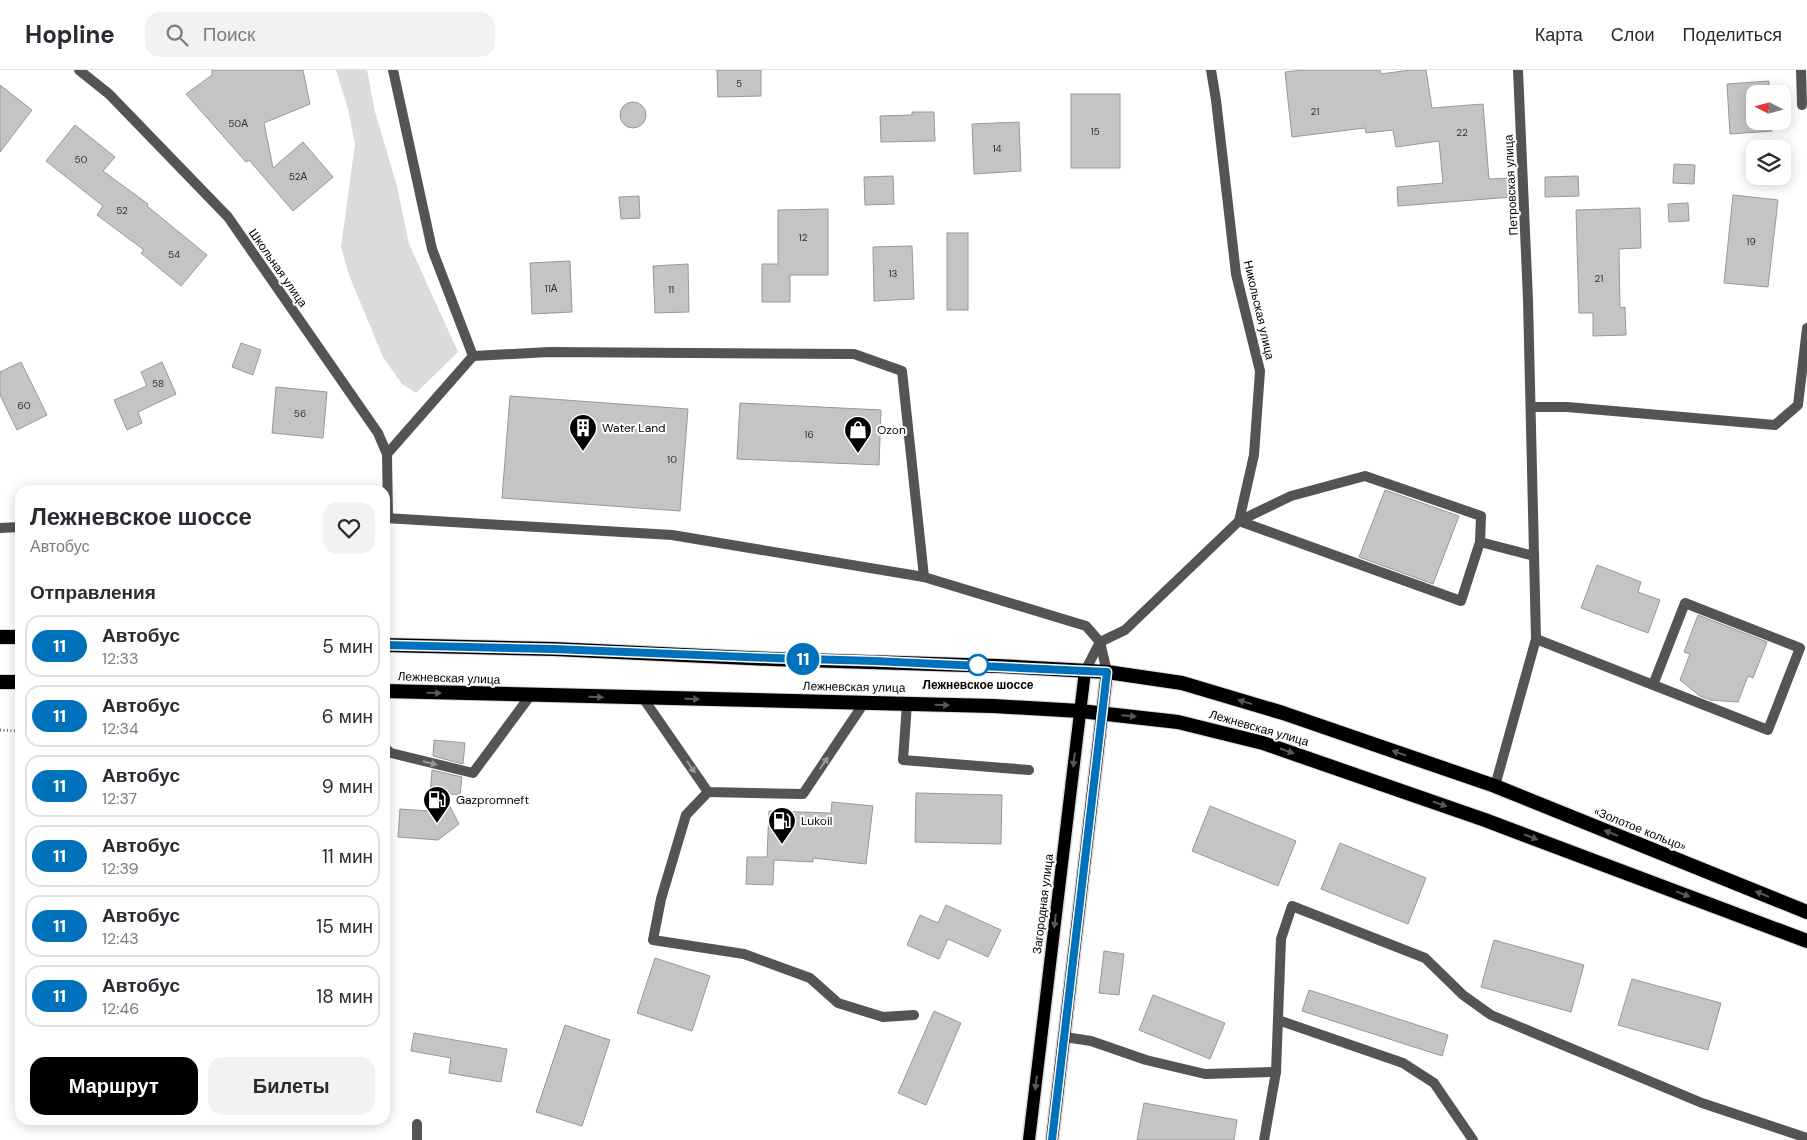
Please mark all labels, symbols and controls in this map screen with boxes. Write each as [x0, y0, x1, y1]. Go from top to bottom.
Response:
search box [145, 12, 495, 57]
text: Hopline [25, 19, 115, 50]
icon: search [163, 21, 191, 49]
text: Поиск [203, 22, 255, 47]
text: Карта [1535, 23, 1583, 47]
text: Слои [1611, 23, 1655, 47]
text: Поделиться [1683, 23, 1782, 47]
house number: 5 [736, 77, 742, 90]
north arrow [1746, 85, 1791, 130]
map controls [1746, 85, 1791, 185]
house number: 21 [1311, 105, 1319, 118]
house number: 50А [228, 117, 248, 130]
house number: 15 [1090, 125, 1100, 138]
house number: 22 [1456, 126, 1468, 139]
street label: Петровская улица [1500, 134, 1522, 236]
button: layers [1746, 140, 1791, 185]
house number: 14 [992, 142, 1002, 155]
house number: 50 [75, 153, 88, 166]
house number: 52А [289, 170, 308, 183]
house number: 52 [116, 204, 128, 217]
street label: Школьная улица [245, 226, 311, 311]
house number: 12 [799, 231, 808, 244]
house number: 19 [1746, 235, 1756, 248]
house number: 54 [168, 248, 180, 261]
street label: Никольская улица [1240, 259, 1278, 361]
house number: 13 [888, 267, 898, 280]
house number: 21 [1595, 272, 1603, 285]
house number: 11А [545, 282, 558, 295]
house number: 11 [668, 283, 674, 296]
house number: 58 [152, 377, 164, 390]
house number: 60 [17, 399, 31, 412]
house number: 56 [294, 407, 306, 420]
building icon: Water Land [568, 413, 598, 452]
shop icon: Ozon [843, 415, 873, 454]
place label: Water Land [602, 420, 666, 436]
place label: Ozon [877, 422, 906, 438]
house number: 16 [804, 428, 814, 441]
house number: 10 [667, 453, 677, 466]
text: Лежневское шоссе [30, 501, 252, 532]
button: heart [323, 502, 375, 554]
text: Автобус [30, 536, 90, 557]
text: Отправления [30, 580, 156, 605]
text: Автобус [102, 623, 180, 648]
text: 11 [53, 634, 66, 658]
text: 5 мин [322, 634, 373, 659]
line badge: 11 [780, 643, 826, 675]
text: 11 [796, 647, 810, 671]
text: 12:33 [102, 648, 138, 669]
marker: Лежневское шоссе [967, 654, 989, 676]
street label: Лежневская улица [397, 668, 501, 688]
place label: Лежневское шоссе [923, 677, 1034, 693]
street label: Лежневская улица [802, 678, 906, 696]
one-way arrow [426, 689, 442, 697]
text: Автобус [102, 693, 180, 718]
one-way arrow [588, 693, 604, 701]
one-way arrow [684, 695, 700, 703]
one-way arrow [1237, 697, 1252, 705]
one-way arrow [934, 701, 950, 709]
text: 11 [53, 704, 66, 728]
text: 6 мин [322, 704, 373, 729]
street label: Лежневская улица [1207, 706, 1311, 750]
one-way arrow [1121, 712, 1137, 720]
text: 12:34 [102, 718, 139, 739]
one-way arrow [1280, 747, 1295, 755]
one-way arrow [1391, 749, 1406, 757]
one-way arrow [1070, 752, 1078, 768]
one-way arrow [819, 756, 829, 769]
one-way arrow [423, 759, 438, 767]
one-way arrow [686, 760, 696, 774]
text: Автобус [102, 763, 180, 788]
text: 11 [53, 774, 66, 798]
text: 9 мин [322, 774, 373, 799]
fuel station icon: Gazpromneft [422, 785, 452, 824]
text: 12:37 [102, 788, 137, 809]
place label: Gazpromneft [456, 792, 529, 808]
one-way arrow [1433, 801, 1448, 808]
street label: «Золотое кольцо» [1591, 803, 1689, 855]
fuel station icon: Lukoil [767, 806, 797, 845]
place label: Lukoil [801, 813, 833, 829]
one-way arrow [1603, 829, 1618, 837]
text: Автобус [102, 833, 180, 858]
one-way arrow [1524, 833, 1539, 841]
text: 11 [53, 844, 66, 868]
text: 11 мин [322, 844, 373, 869]
street label: Загородная улица [1029, 853, 1057, 955]
text: 12:39 [102, 858, 138, 879]
one-way arrow [1676, 890, 1691, 898]
one-way arrow [1754, 890, 1769, 898]
text: Автобус [102, 903, 180, 928]
text: 11 [53, 914, 66, 938]
text: 15 мин [316, 914, 373, 939]
one-way arrow [1051, 914, 1059, 930]
text: 12:43 [102, 928, 139, 949]
text: Автобус [102, 973, 180, 998]
text: 11 [53, 984, 66, 1008]
text: 18 мин [316, 984, 373, 1009]
text: 12:46 [102, 998, 139, 1019]
button: Маршрут [30, 1057, 198, 1115]
button: Билеты [208, 1057, 375, 1115]
one-way arrow [1032, 1075, 1040, 1091]

